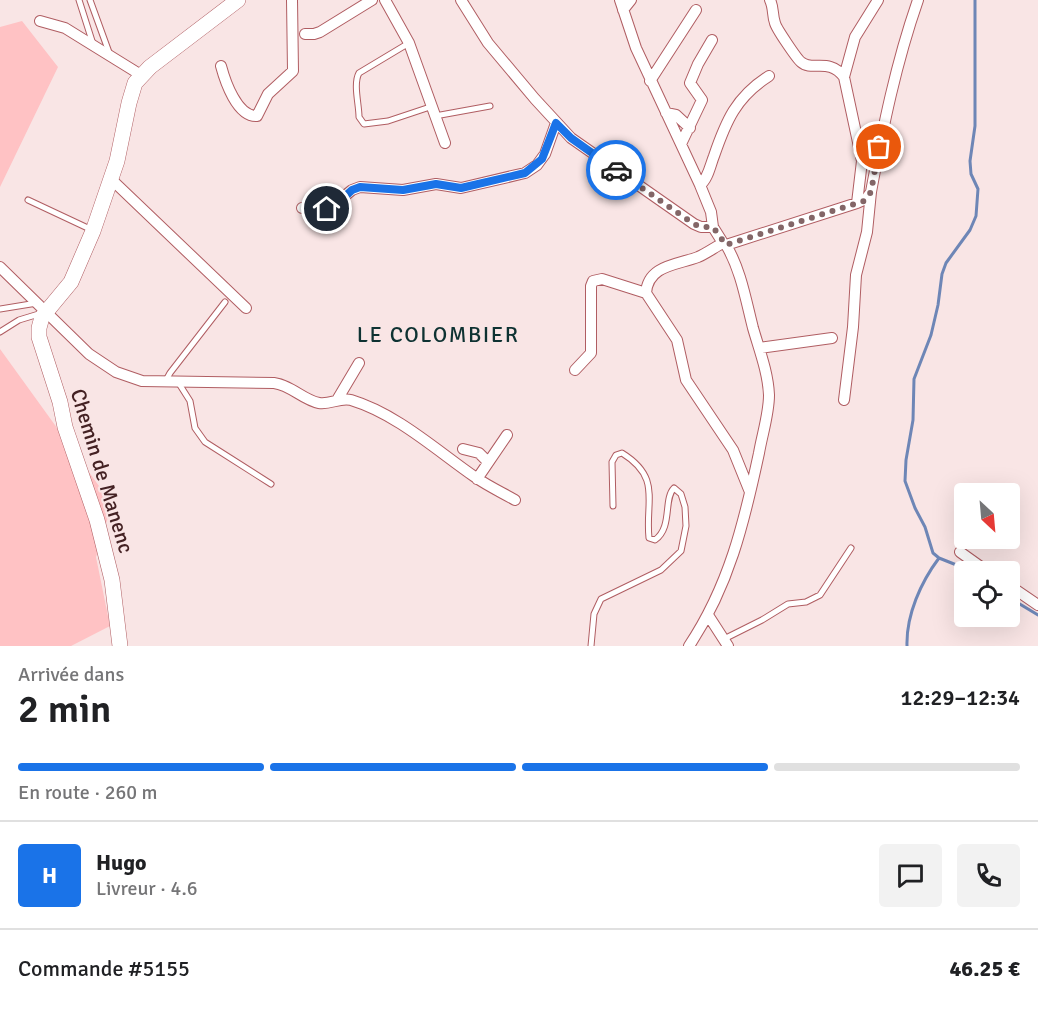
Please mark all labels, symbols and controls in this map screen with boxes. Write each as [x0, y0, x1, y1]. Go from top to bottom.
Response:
pin [853, 121, 904, 172]
icon: bag [862, 130, 895, 163]
courier [586, 140, 646, 200]
icon: car [600, 154, 633, 187]
pin [301, 183, 352, 234]
icon: home [310, 192, 343, 225]
district label: LE COLOMBIER [357, 321, 519, 348]
street label: Chemin de Manenc [65, 386, 139, 556]
north arrow [954, 483, 1020, 549]
map controls [954, 483, 1020, 627]
button: locate [954, 561, 1020, 627]
text: Arrivée dans [18, 662, 124, 687]
text: 12:29–12:34 [901, 684, 1020, 711]
text: 2 min [18, 685, 111, 733]
text: En route · 260 m [18, 780, 157, 805]
button: chat [879, 844, 942, 907]
button: phone [957, 844, 1020, 907]
text: Hugo [96, 849, 146, 876]
text: H [42, 862, 57, 889]
text: Livreur · 4.6 [96, 876, 197, 901]
text: Commande #5155 [18, 955, 190, 982]
text: 46.25 € [949, 955, 1020, 982]

